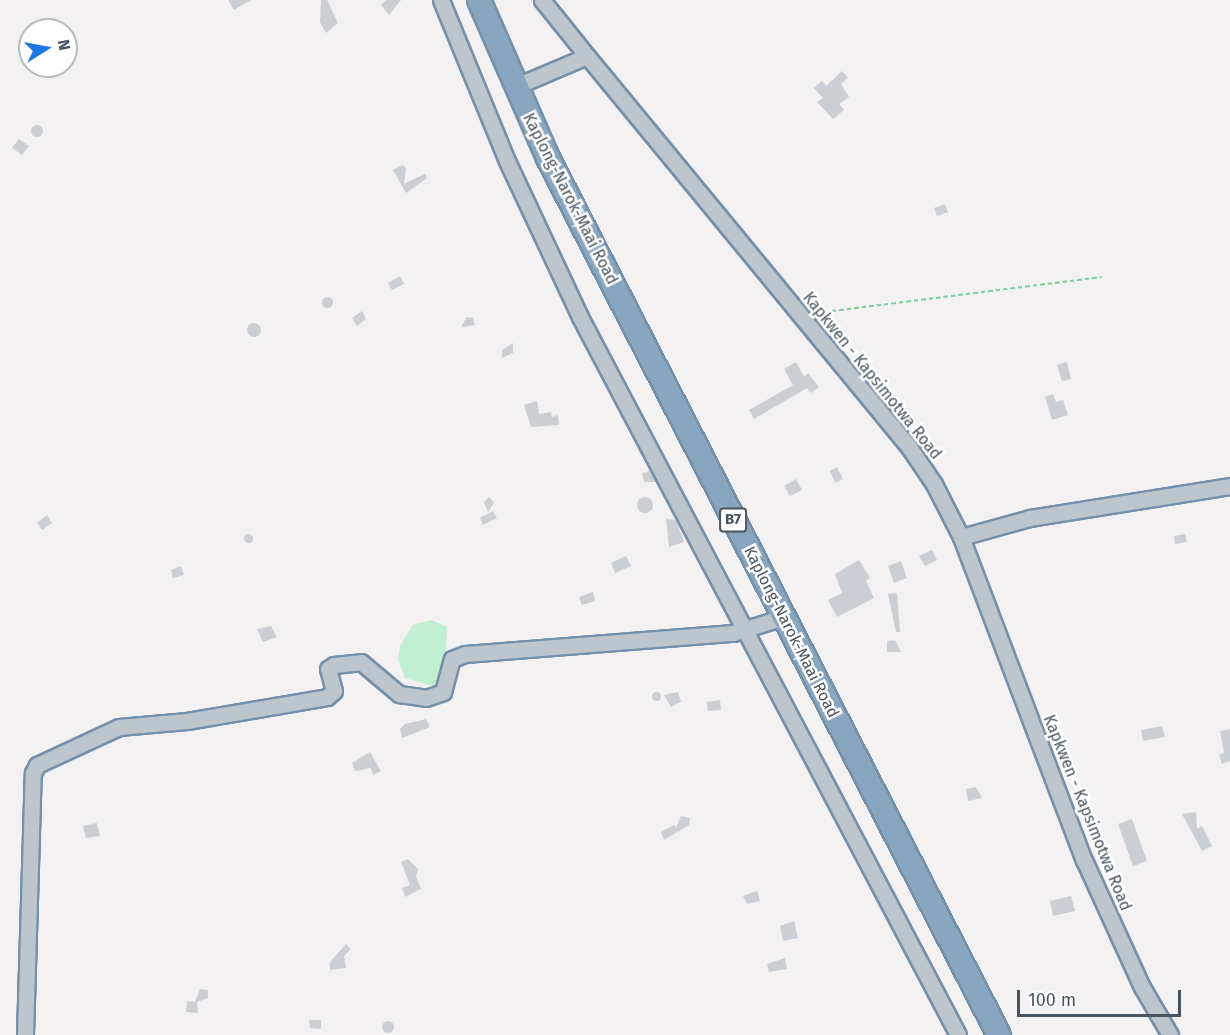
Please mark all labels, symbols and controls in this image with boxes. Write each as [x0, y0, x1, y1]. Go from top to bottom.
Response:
north arrow [18, 18, 78, 78]
text: N [54, 38, 75, 52]
street label: Kaplong-Narok-Maai Road [518, 110, 622, 288]
street label: Kapkwen - Kapsimotwa Road [799, 288, 945, 464]
road number: B7 [718, 508, 748, 532]
street label: Kaplong-Narok-Maai Road [739, 543, 843, 721]
street label: Kapkwen - Kapsimotwa Road [1039, 712, 1135, 914]
scale bar [1020, 978, 1184, 1016]
text: 100 m [1028, 989, 1076, 1011]

